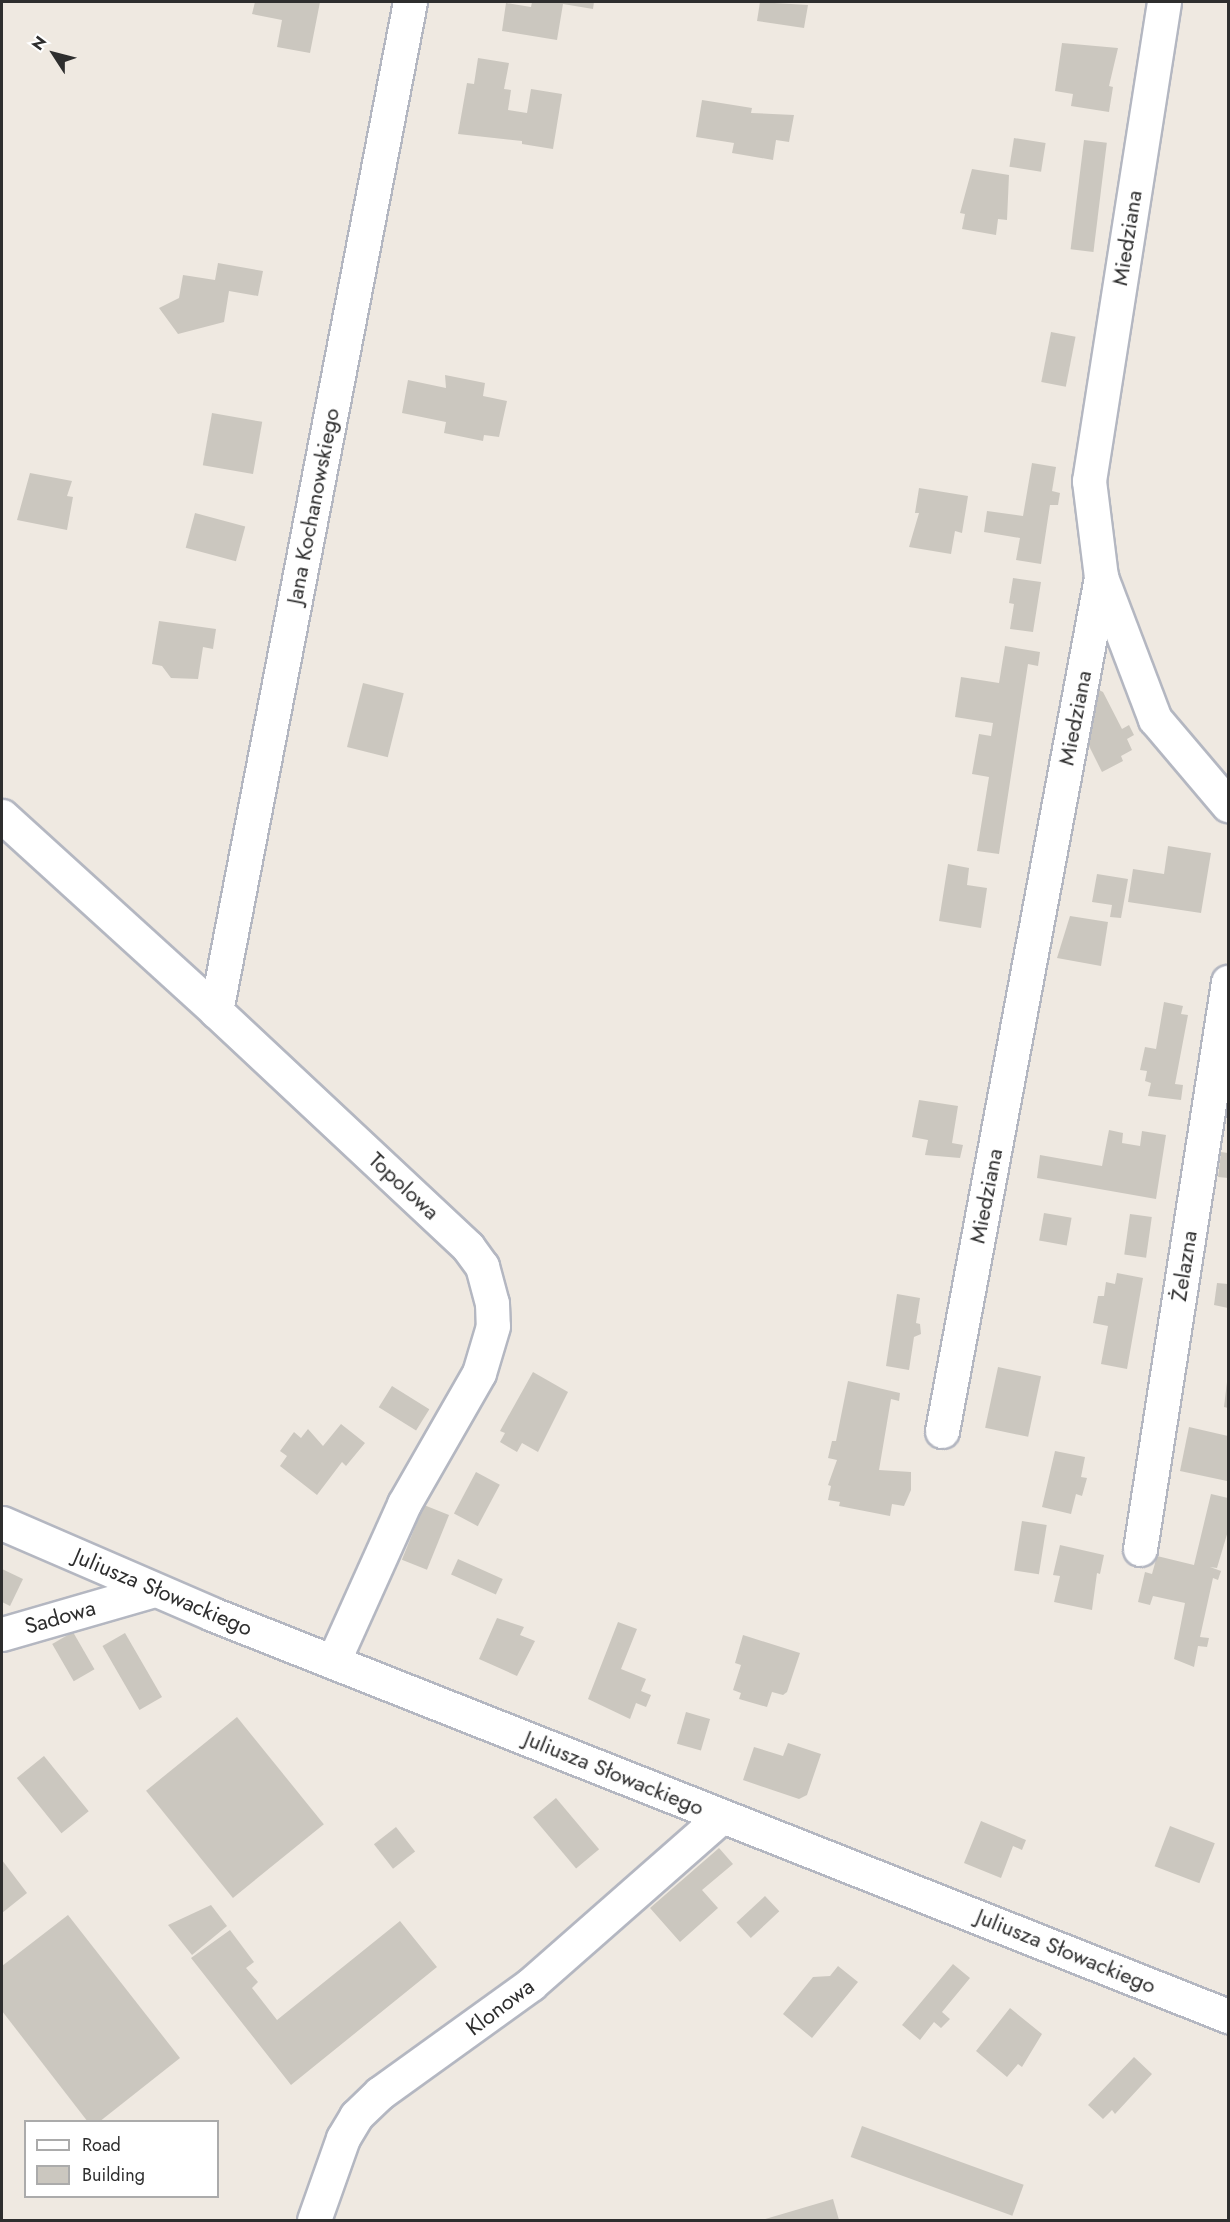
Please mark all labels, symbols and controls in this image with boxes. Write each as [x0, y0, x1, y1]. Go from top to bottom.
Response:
north arrow [24, 24, 84, 84]
text: N [26, 31, 52, 55]
street label: Miedziana [1106, 189, 1148, 287]
street label: Jana Kochanowskiego [281, 406, 345, 606]
street label: Miedziana [1053, 668, 1097, 768]
street label: Miedziana [964, 1146, 1008, 1246]
street label: Topolowa [363, 1147, 445, 1225]
street label: Żelazna [1165, 1229, 1203, 1303]
street label: Juliusza Słowackiego [70, 1542, 256, 1642]
street label: Sadowa [22, 1594, 98, 1640]
street label: Juliusza Słowackiego [520, 1725, 708, 1821]
street label: Juliusza Słowackiego [972, 1903, 1160, 1999]
street label: Klonowa [461, 1973, 539, 2041]
legend [24, 2120, 219, 2198]
text: Road [82, 2132, 121, 2158]
text: Building [82, 2162, 145, 2188]

